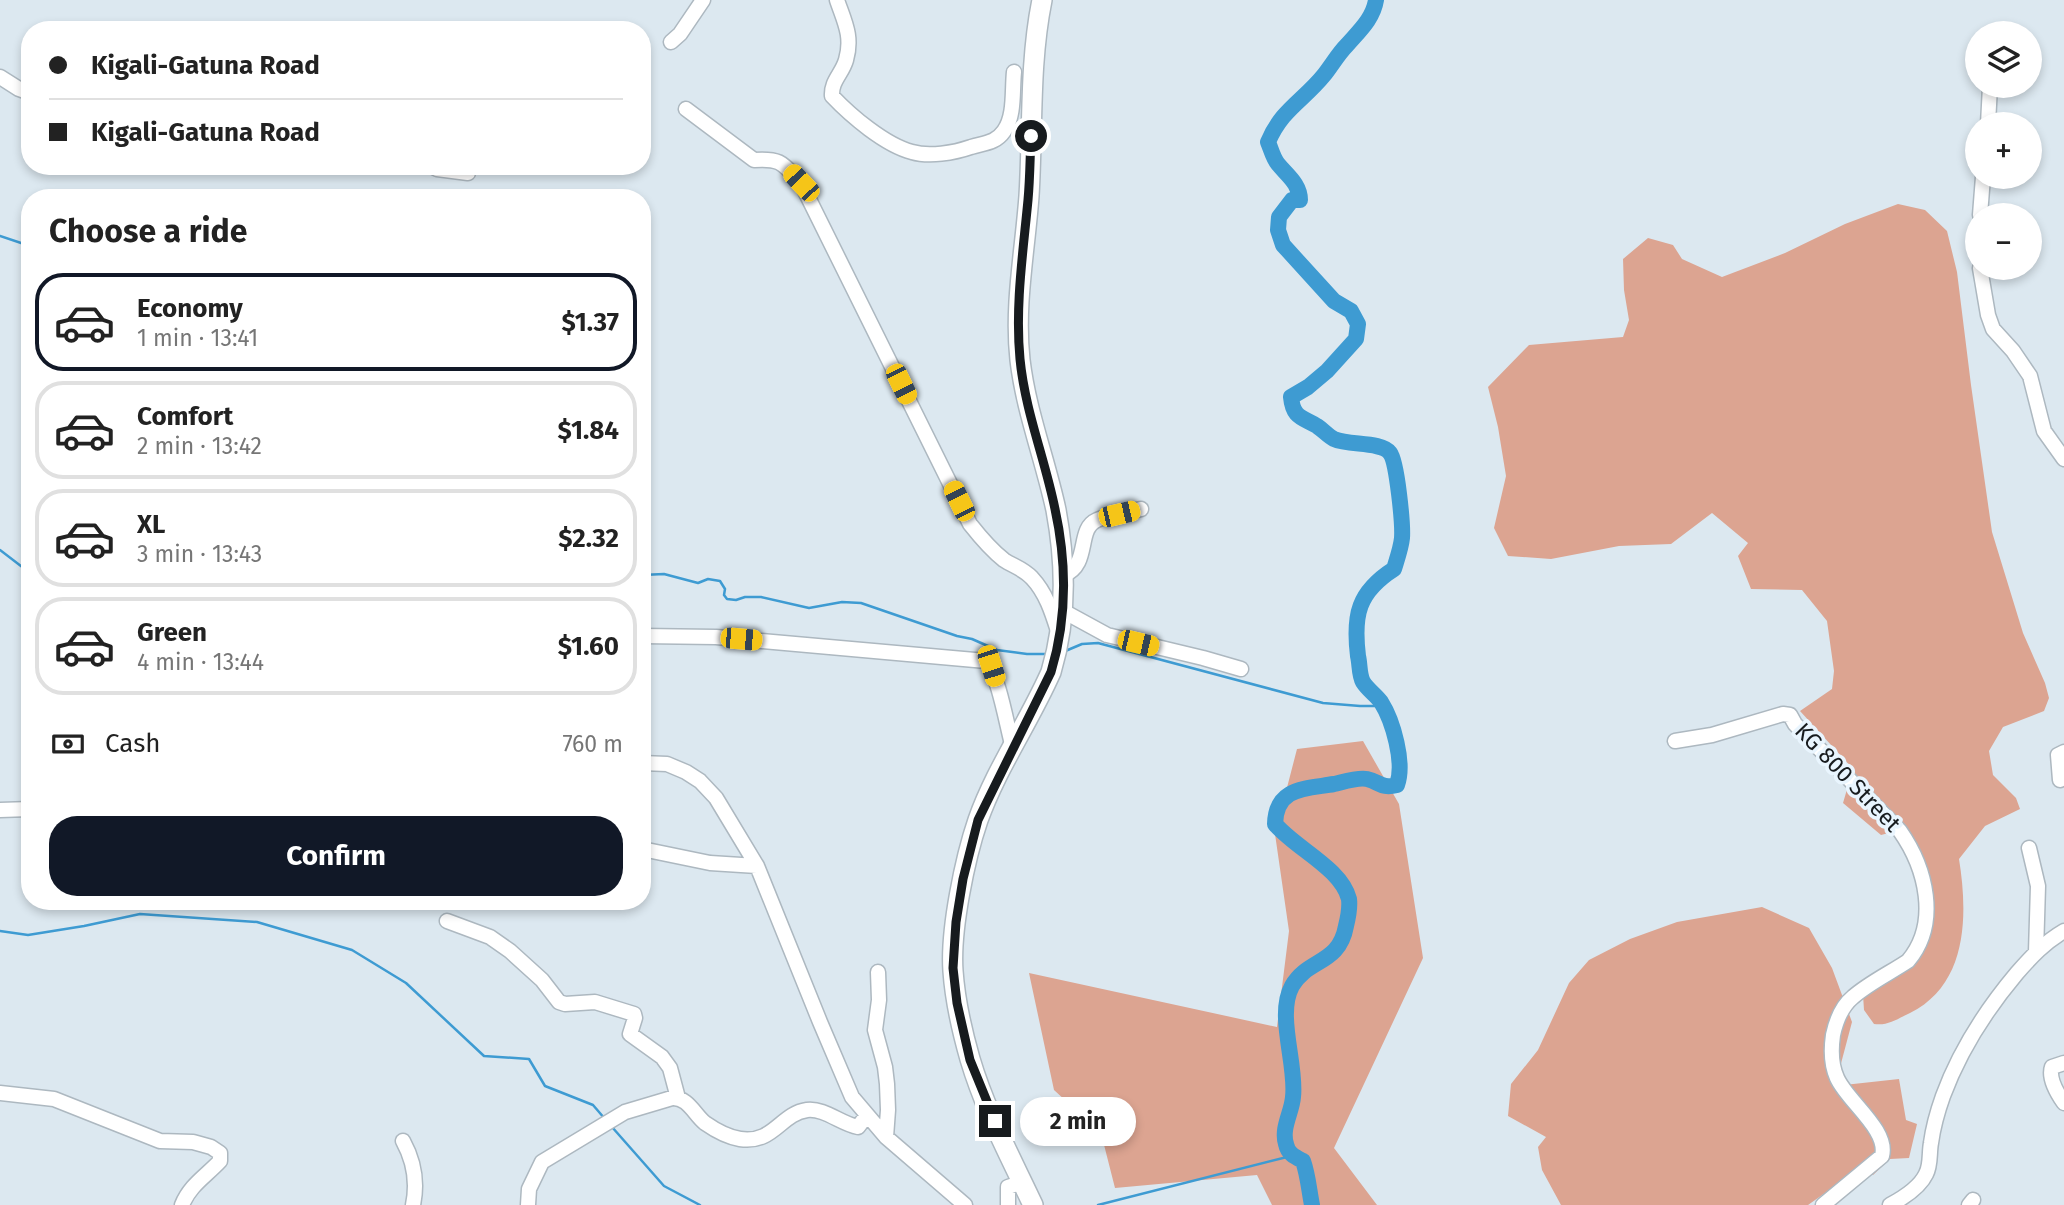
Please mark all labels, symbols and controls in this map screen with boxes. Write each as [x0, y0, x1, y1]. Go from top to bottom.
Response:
map controls [1965, 21, 2042, 280]
button: layers [1965, 21, 2042, 98]
text: Kigali-Gatuna Road [91, 50, 320, 81]
button: + [1965, 112, 2042, 189]
text: Kigali-Gatuna Road [91, 117, 320, 148]
route start [1015, 120, 1047, 152]
car [779, 160, 824, 206]
button: − [1965, 203, 2042, 280]
text: Choose a ride [49, 212, 247, 250]
icon: car [53, 291, 116, 354]
text: Economy [137, 293, 243, 324]
text: $1.37 [561, 307, 619, 338]
text: 1 min · 13:41 [137, 324, 258, 352]
car [883, 361, 920, 407]
icon: car [53, 399, 116, 462]
text: Comfort [137, 401, 233, 432]
text: $1.84 [558, 415, 619, 446]
text: 2 min · 13:42 [137, 432, 262, 460]
car [941, 478, 978, 524]
car [1097, 499, 1142, 529]
icon: car [53, 507, 116, 570]
text: XL [137, 509, 165, 540]
text: $2.32 [558, 523, 619, 554]
text: 3 min · 13:43 [137, 540, 262, 568]
icon: car [53, 615, 116, 678]
text: Green [137, 617, 207, 648]
car [720, 627, 763, 651]
car [1116, 628, 1161, 658]
text: $1.60 [558, 631, 619, 662]
car [975, 643, 1008, 689]
text: 4 min · 13:44 [137, 648, 264, 676]
street label: KG 800 Street [1789, 717, 1907, 838]
icon: cash [49, 725, 87, 763]
text: Cash [105, 728, 161, 759]
text: 760 m [562, 730, 623, 758]
button: Confirm [49, 816, 623, 896]
callout: 2 min [1020, 1096, 1135, 1146]
route end [979, 1105, 1011, 1137]
text: 2 min [1050, 1107, 1106, 1135]

